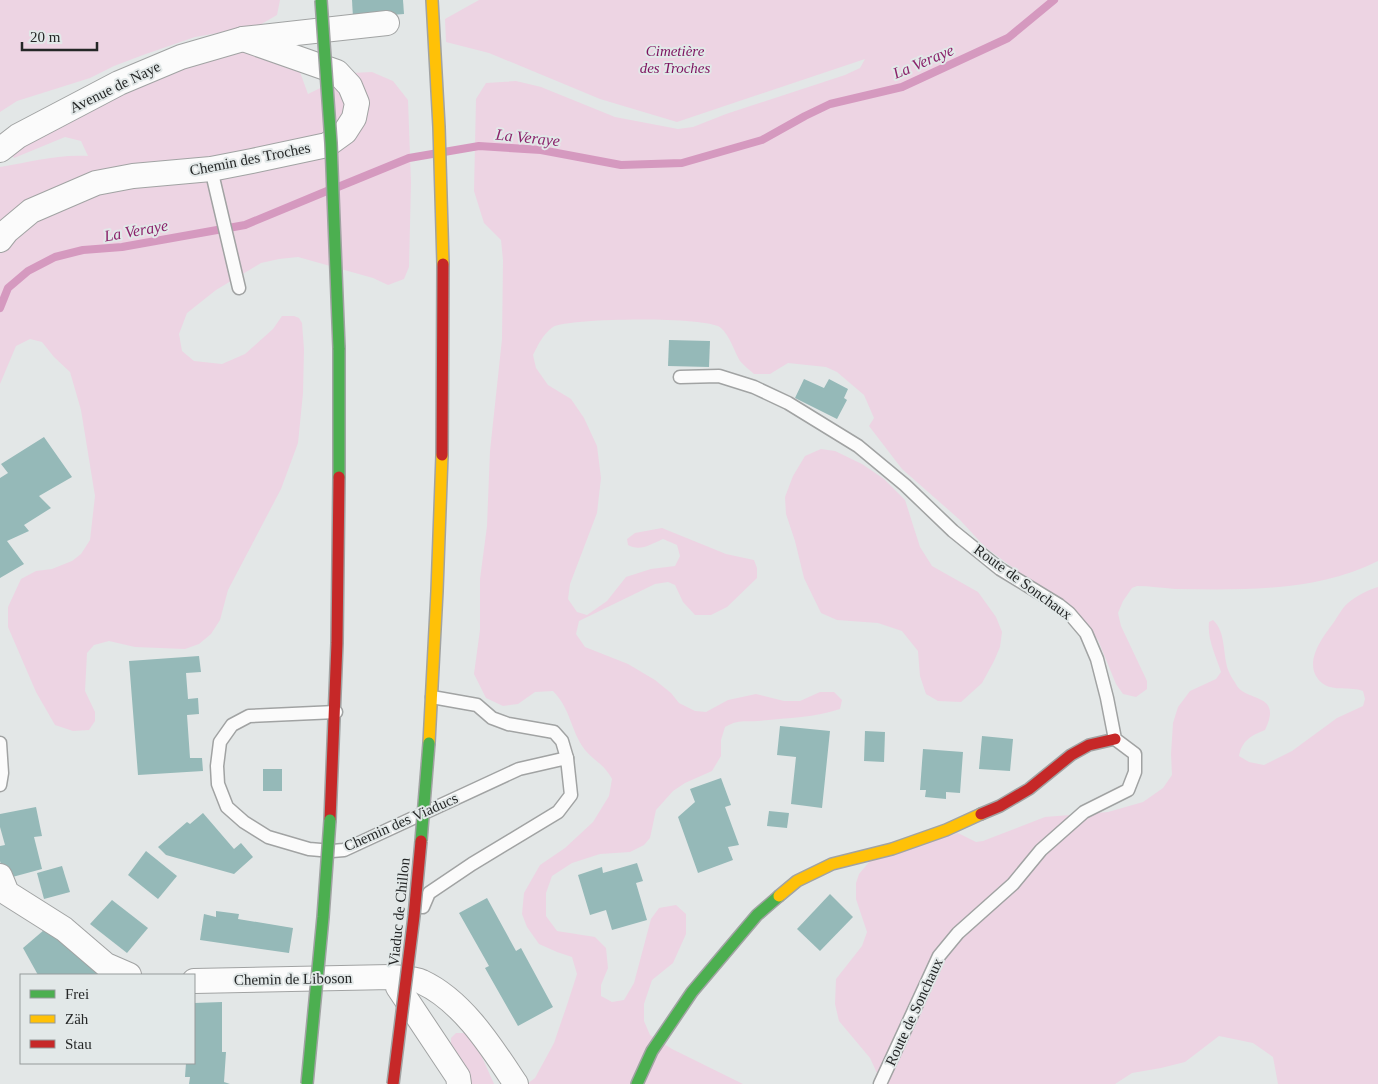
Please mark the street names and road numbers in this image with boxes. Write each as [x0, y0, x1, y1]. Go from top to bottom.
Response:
street label: Avenue de Naye [67, 58, 163, 116]
street label: Chemin des Troches [188, 139, 312, 179]
street label: Route de Sonchaux [971, 541, 1075, 623]
street label: Chemin des Viaducs [342, 790, 461, 854]
street label: Viaduc de Chillon [385, 856, 413, 967]
street label: Route de Sonchaux [882, 955, 946, 1068]
street label: Chemin de Liboson [234, 970, 353, 988]

